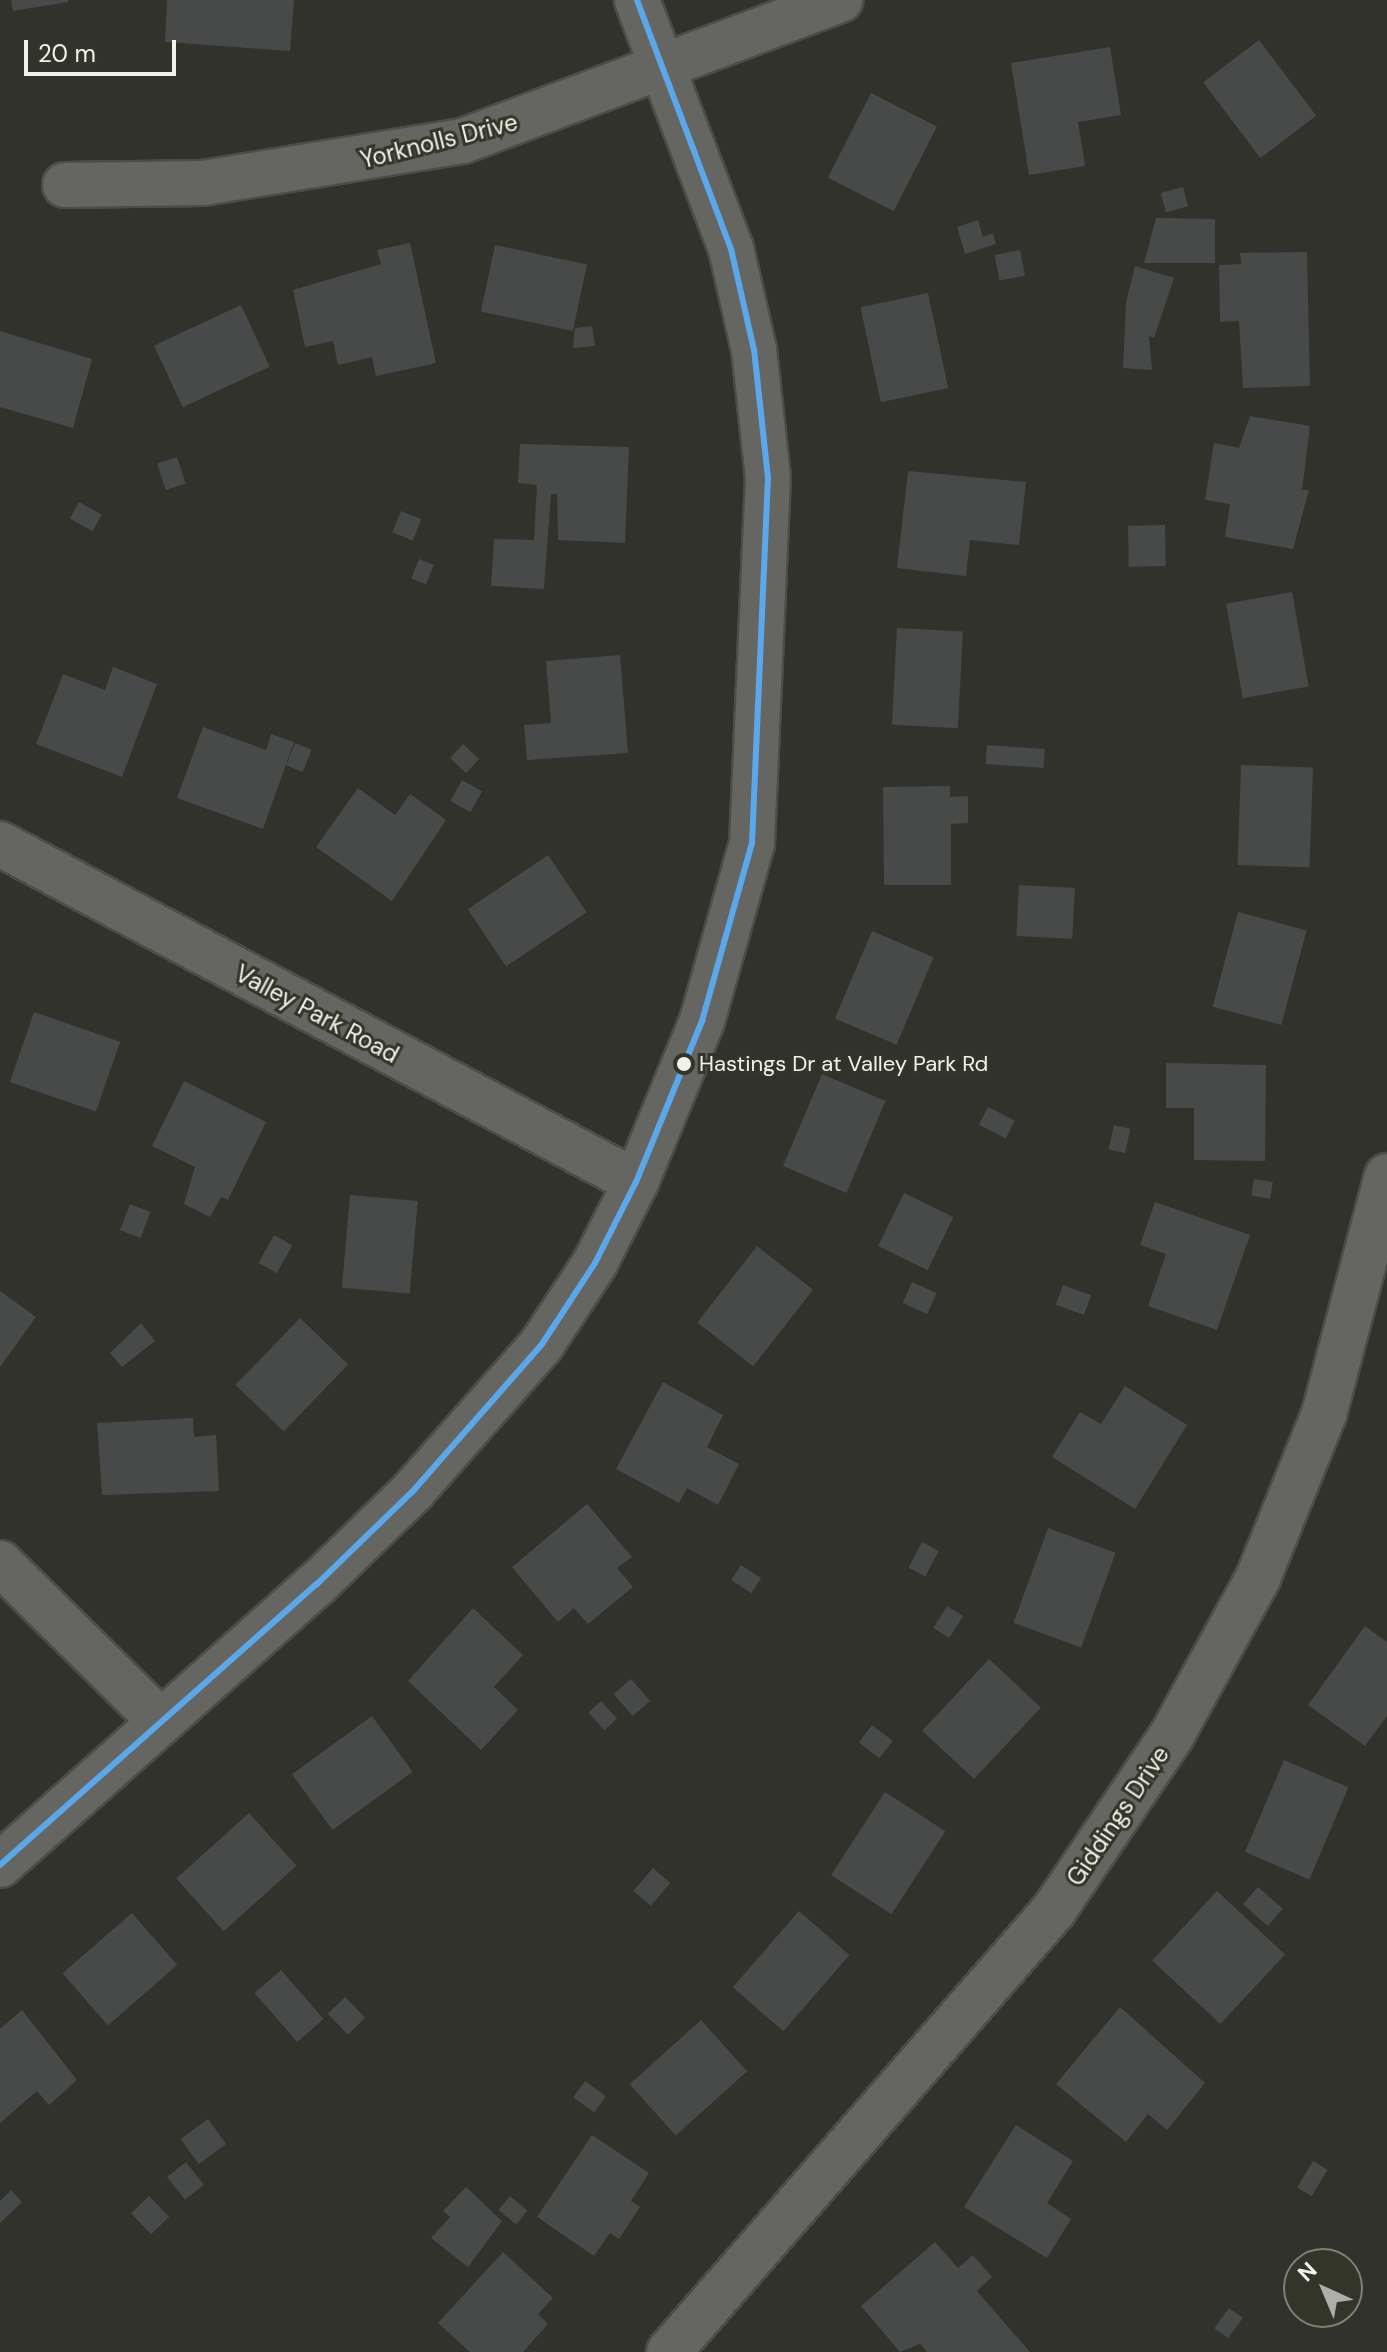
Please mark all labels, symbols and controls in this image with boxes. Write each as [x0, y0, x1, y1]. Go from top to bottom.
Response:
scale bar [28, 24, 180, 74]
text: 20 m [38, 38, 96, 69]
street label: Yorknolls Drive [357, 108, 521, 174]
street label: Valley Park Road [230, 959, 404, 1069]
place label: Hastings Dr at Valley Park Rd [699, 1051, 988, 1077]
marker: Hastings Dr at Valley Park Rd [676, 1056, 692, 1072]
street label: Giddings Drive [1061, 1741, 1175, 1891]
north arrow [1283, 2248, 1363, 2328]
text: N [1292, 2256, 1323, 2288]

